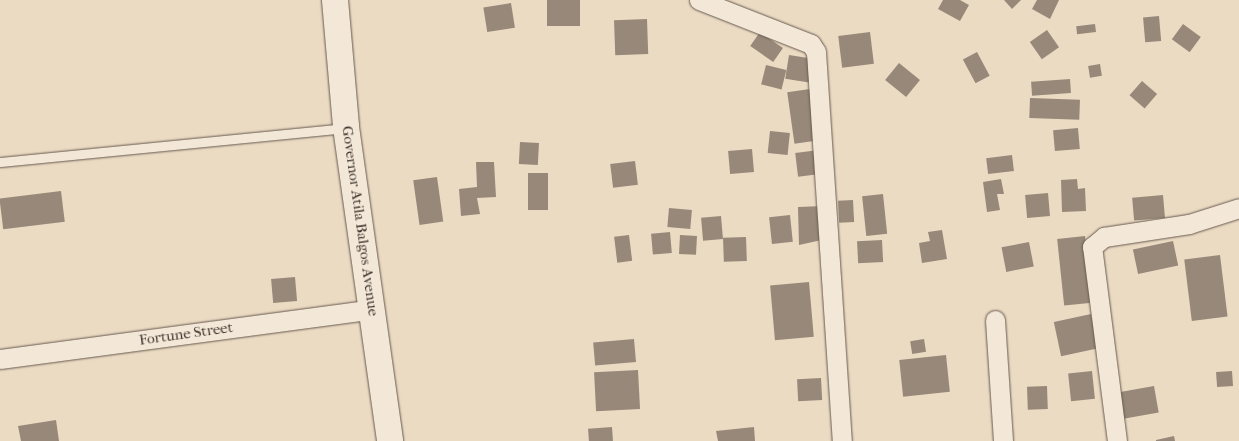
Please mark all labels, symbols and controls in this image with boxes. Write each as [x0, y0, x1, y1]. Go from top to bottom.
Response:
street label: Governor Atila Balgos Avenue [338, 125, 382, 317]
street label: Fortune Street [138, 319, 234, 349]

